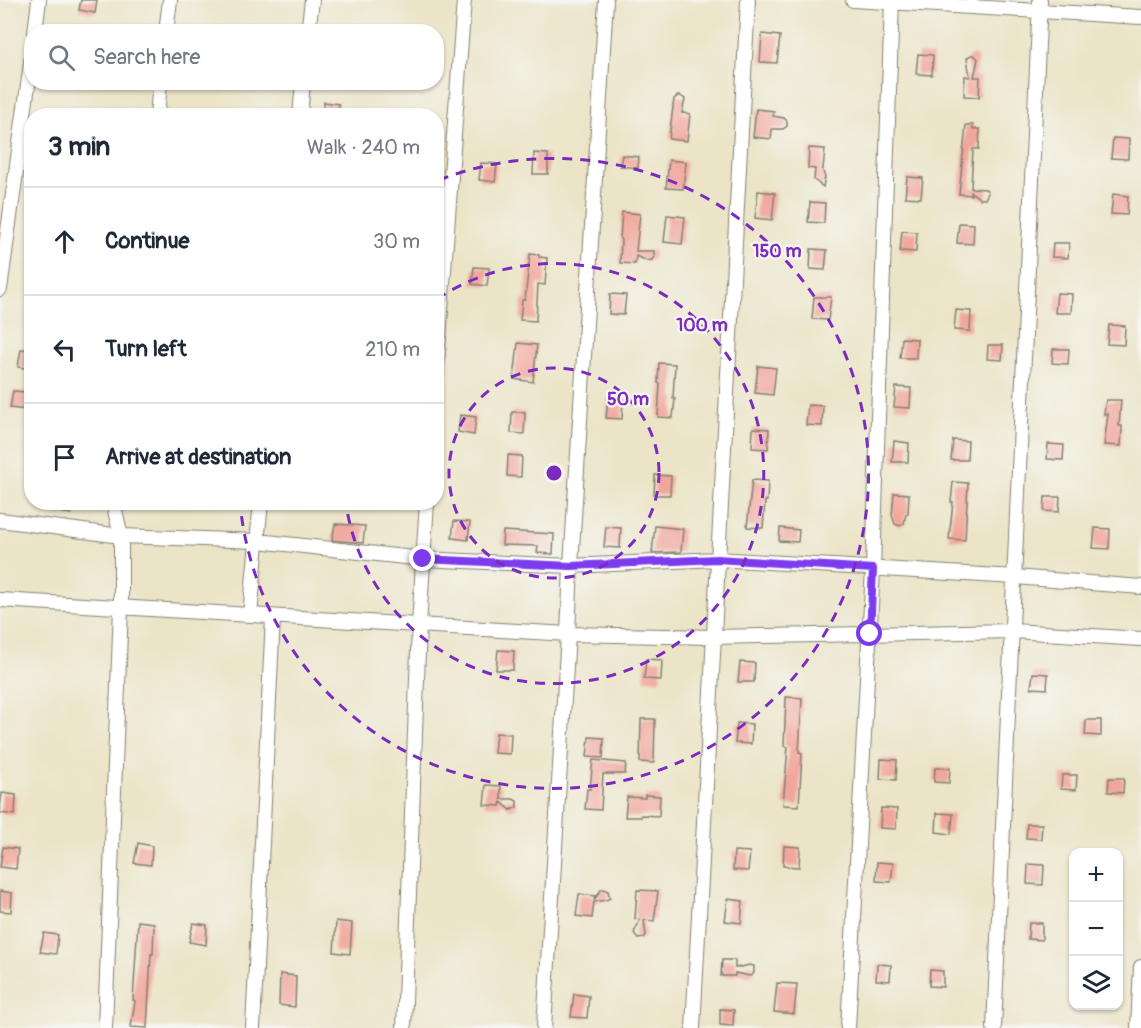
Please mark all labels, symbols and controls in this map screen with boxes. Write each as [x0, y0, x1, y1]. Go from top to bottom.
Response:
search box [24, 24, 444, 90]
icon: search [45, 41, 78, 74]
text: Search here [93, 43, 200, 71]
text: 3 min [48, 131, 110, 163]
text: Walk · 240 m [307, 135, 420, 160]
icon: ahead [48, 225, 81, 258]
text: Continue [105, 227, 189, 255]
text: 30 m [373, 229, 420, 254]
text: 150 m [753, 240, 802, 263]
text: 100 m [676, 314, 728, 337]
icon: left [48, 333, 81, 366]
text: Turn left [105, 335, 187, 363]
text: 210 m [365, 337, 420, 362]
text: 50 m [607, 388, 649, 411]
icon: arrive [48, 441, 81, 474]
text: Arrive at destination [105, 443, 291, 471]
centre of rings [544, 463, 564, 483]
route end [409, 545, 435, 571]
route start [856, 620, 882, 646]
map controls [1069, 848, 1123, 1010]
button: + [1069, 848, 1123, 902]
button: − [1069, 902, 1123, 956]
button: layers [1069, 956, 1123, 1010]

